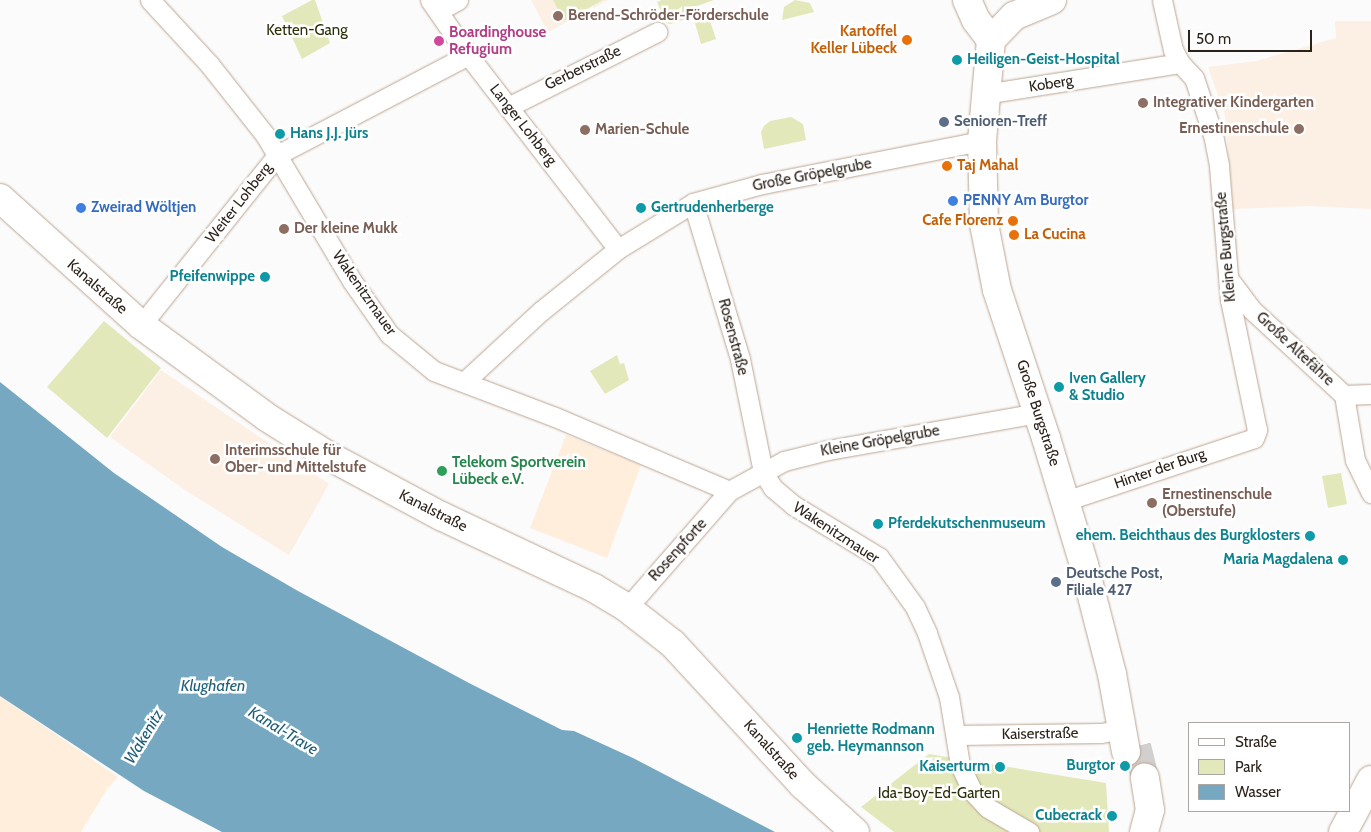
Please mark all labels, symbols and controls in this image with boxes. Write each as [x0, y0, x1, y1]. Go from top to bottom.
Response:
place label: Berend-Schröder-Förderschule [568, 7, 769, 25]
marker: Berend-Schröder-Förderschule [552, 10, 564, 22]
scale bar [1191, 20, 1315, 52]
park label: Ketten-Gang [266, 22, 348, 40]
place label: Kartoffel Keller Lübeck [810, 22, 897, 57]
place label: Boardinghouse Refugium [449, 23, 546, 58]
text: 50 m [1196, 30, 1231, 48]
marker: Kartoffel Keller Lübeck [901, 34, 913, 46]
marker: Boardinghouse Refugium [433, 35, 445, 47]
street label: Gerberstraße [542, 42, 624, 94]
place label: Heiligen-Geist-Hospital [967, 51, 1120, 69]
marker: Heiligen-Geist-Hospital [951, 54, 963, 66]
street label: Koberg [1028, 72, 1074, 96]
street label: Langer Lohberg [486, 81, 560, 169]
place label: Integrativer Kindergarten [1153, 94, 1314, 112]
marker: Integrativer Kindergarten [1137, 97, 1149, 109]
place label: Senioren-Treff [954, 113, 1047, 131]
marker: Senioren-Treff [938, 116, 950, 128]
place label: Ernestinenschule [1179, 120, 1289, 138]
place label: Marien-Schule [595, 121, 689, 139]
marker: Ernestinenschule [1293, 123, 1305, 135]
marker: Marien-Schule [579, 124, 591, 136]
place label: Hans J.J. Jürs [290, 125, 368, 143]
marker: Hans J.J. Jürs [274, 128, 286, 140]
street label: Große Gröpelgrube [751, 155, 873, 195]
place label: Taj Mahal [957, 157, 1019, 175]
street label: Weiter Lohberg [202, 159, 276, 247]
marker: Taj Mahal [941, 160, 953, 172]
street label: Kleine Burgstraße [1212, 191, 1240, 303]
place label: PENNY Am Burgtor [963, 192, 1089, 210]
marker: PENNY Am Burgtor [947, 195, 959, 207]
place label: Zweirad Wöltjen [91, 199, 196, 217]
place label: Gertrudenherberge [651, 199, 774, 217]
marker: Zweirad Wöltjen [75, 202, 87, 214]
marker: Gertrudenherberge [635, 202, 647, 214]
place label: Cafe Florenz [922, 212, 1003, 230]
marker: Cafe Florenz [1007, 215, 1019, 227]
place label: Der kleine Mukk [294, 220, 398, 238]
marker: Der kleine Mukk [278, 223, 290, 235]
place label: La Cucina [1024, 226, 1086, 244]
marker: La Cucina [1008, 229, 1020, 241]
street label: Wakenitzmauer [328, 247, 400, 339]
street label: Kanalstraße [63, 256, 131, 318]
place label: Pfeifenwippe [169, 268, 255, 286]
marker: Pfeifenwippe [259, 271, 271, 283]
street label: Rosenstraße [714, 297, 752, 377]
street label: Große Altefähre [1252, 308, 1338, 390]
street label: Große Burgstraße [1012, 358, 1064, 468]
place label: Iven Gallery & Studio [1069, 369, 1146, 404]
marker: Iven Gallery & Studio [1053, 381, 1065, 393]
street label: Kleine Gröpelgrube [819, 422, 941, 460]
place label: Interimsschule für Ober- und Mittelstufe [225, 441, 366, 476]
street label: Hinter der Burg [1112, 445, 1208, 493]
marker: Interimsschule für Ober- und Mittelstufe [209, 453, 221, 465]
place label: Telekom Sportverein Lübeck e.V. [452, 453, 586, 488]
marker: Telekom Sportverein Lübeck e.V. [436, 465, 448, 477]
place label: Ernestinenschule (Oberstufe) [1162, 485, 1272, 520]
street label: Kanalstraße [396, 486, 470, 536]
marker: Ernestinenschule (Oberstufe) [1146, 497, 1158, 509]
street label: Wakenitzmauer [790, 498, 882, 568]
street label: Rosenpforte [645, 515, 711, 585]
place label: Pferdekutschenmuseum [888, 515, 1046, 533]
marker: Pferdekutschenmuseum [872, 518, 884, 530]
place label: ehem. Beichthaus des Burgklosters [1076, 527, 1300, 545]
marker: ehem. Beichthaus des Burgklosters [1304, 530, 1316, 542]
place label: Maria Magdalena [1223, 551, 1333, 569]
marker: Maria Magdalena [1337, 554, 1349, 566]
place label: Deutsche Post, Filiale 427 [1066, 564, 1163, 599]
marker: Deutsche Post, Filiale 427 [1050, 576, 1062, 588]
water label: Klughafen [181, 676, 245, 696]
water label: Kanal-Trave [245, 703, 321, 759]
water label: Wakenitz [120, 706, 168, 768]
street label: Kanalstraße [739, 716, 803, 784]
place label: Henriette Rodmann geb. Heymannson [807, 720, 935, 755]
legend [1188, 722, 1351, 812]
street label: Kaiserstraße [1001, 724, 1079, 744]
marker: Henriette Rodmann geb. Heymannson [791, 732, 803, 744]
text: Straße [1235, 733, 1277, 751]
place label: Burgtor [1066, 757, 1115, 775]
place label: Kaiserturm [919, 758, 990, 776]
text: Park [1235, 758, 1262, 776]
marker: Burgtor [1119, 760, 1131, 772]
marker: Kaiserturm [994, 761, 1006, 773]
text: Wasser [1235, 783, 1281, 801]
park label: Ida-Boy-Ed-Garten [878, 785, 1000, 803]
place label: Cubecrack [1035, 807, 1102, 825]
marker: Cubecrack [1106, 810, 1118, 822]

